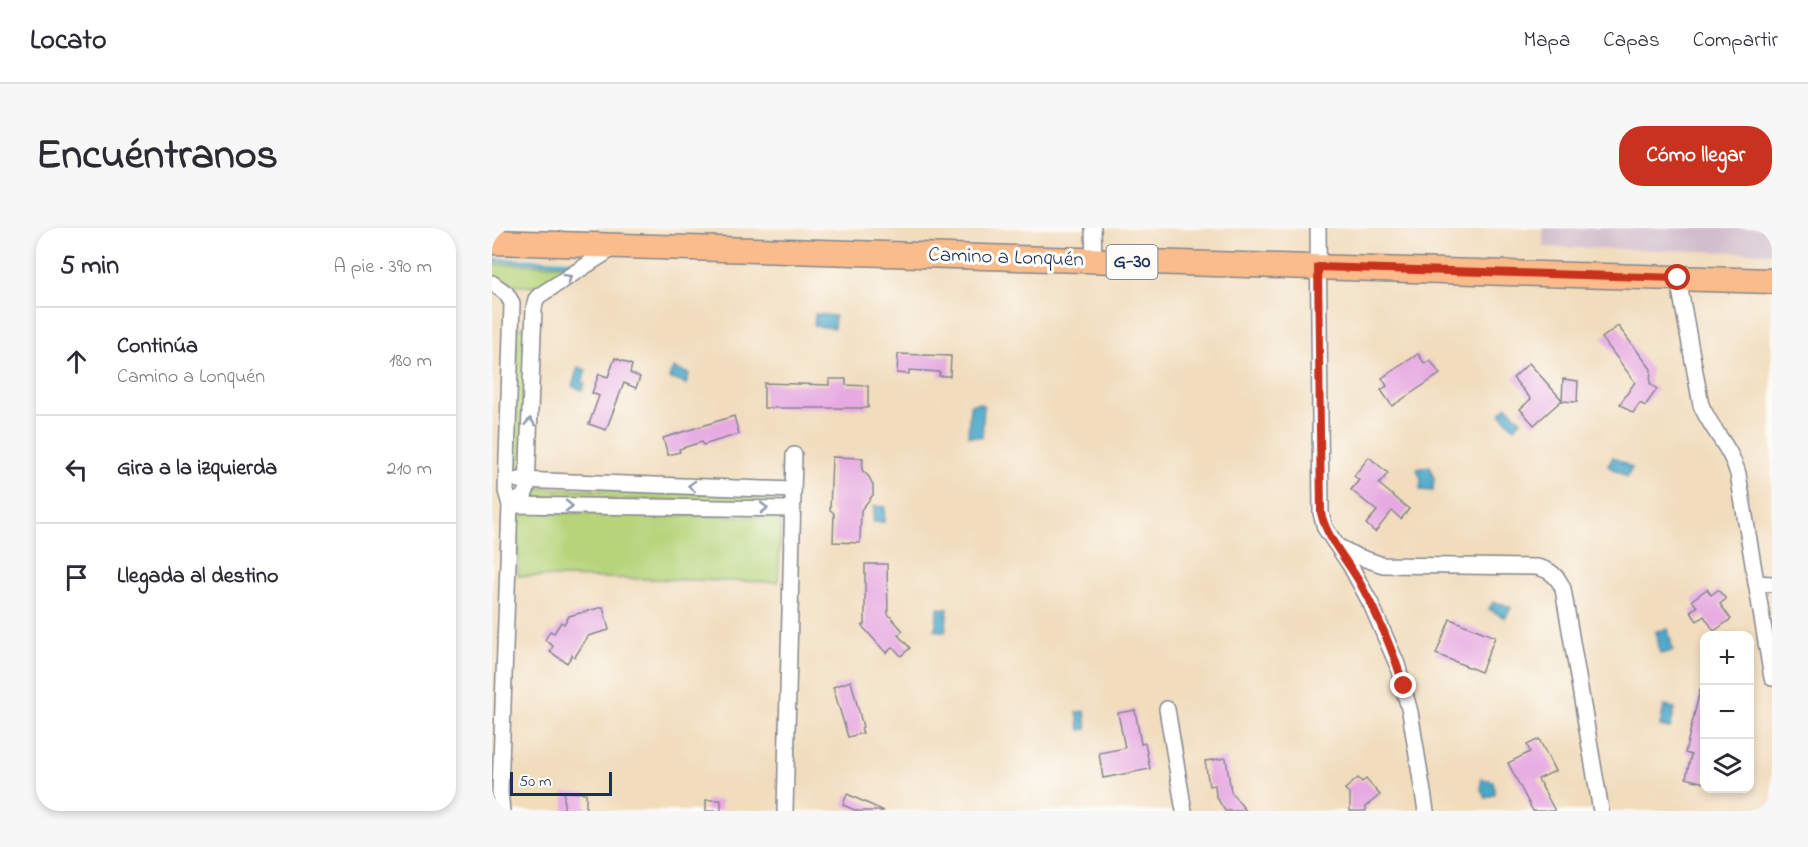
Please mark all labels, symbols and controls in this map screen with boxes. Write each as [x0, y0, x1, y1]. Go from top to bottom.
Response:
text: Locato [30, 21, 106, 62]
text: Mapa [1523, 26, 1570, 56]
text: Capas [1603, 26, 1660, 56]
text: Compartir [1693, 26, 1778, 56]
text: Encuéntranos [36, 126, 278, 187]
button: Cómo llegar [1619, 126, 1772, 186]
street label: Camino a Lonquén [928, 240, 1084, 276]
road number: G-30 [1106, 245, 1158, 279]
text: 5 min [60, 248, 119, 286]
text: A pie · 390 m [334, 253, 432, 282]
route start [1664, 264, 1690, 290]
one-way arrow [562, 274, 572, 285]
text: Continúa [117, 331, 198, 363]
icon: ahead [60, 345, 93, 378]
text: 180 m [389, 347, 432, 376]
text: Camino a Lonquén [117, 363, 265, 392]
one-way arrow [523, 418, 536, 427]
icon: left [60, 453, 93, 486]
text: Gira a la izquierda [117, 453, 277, 485]
text: 210 m [387, 455, 432, 484]
one-way arrow [688, 480, 697, 493]
one-way arrow [564, 500, 573, 512]
one-way arrow [759, 502, 768, 514]
icon: arrive [60, 561, 93, 594]
text: Llegada al destino [117, 561, 278, 593]
map controls [1700, 631, 1754, 793]
button: + [1700, 631, 1754, 685]
route end [1390, 672, 1416, 698]
button: − [1700, 685, 1754, 739]
button: layers [1700, 739, 1754, 793]
scale bar [510, 769, 612, 796]
text: 50 m [519, 770, 551, 794]

